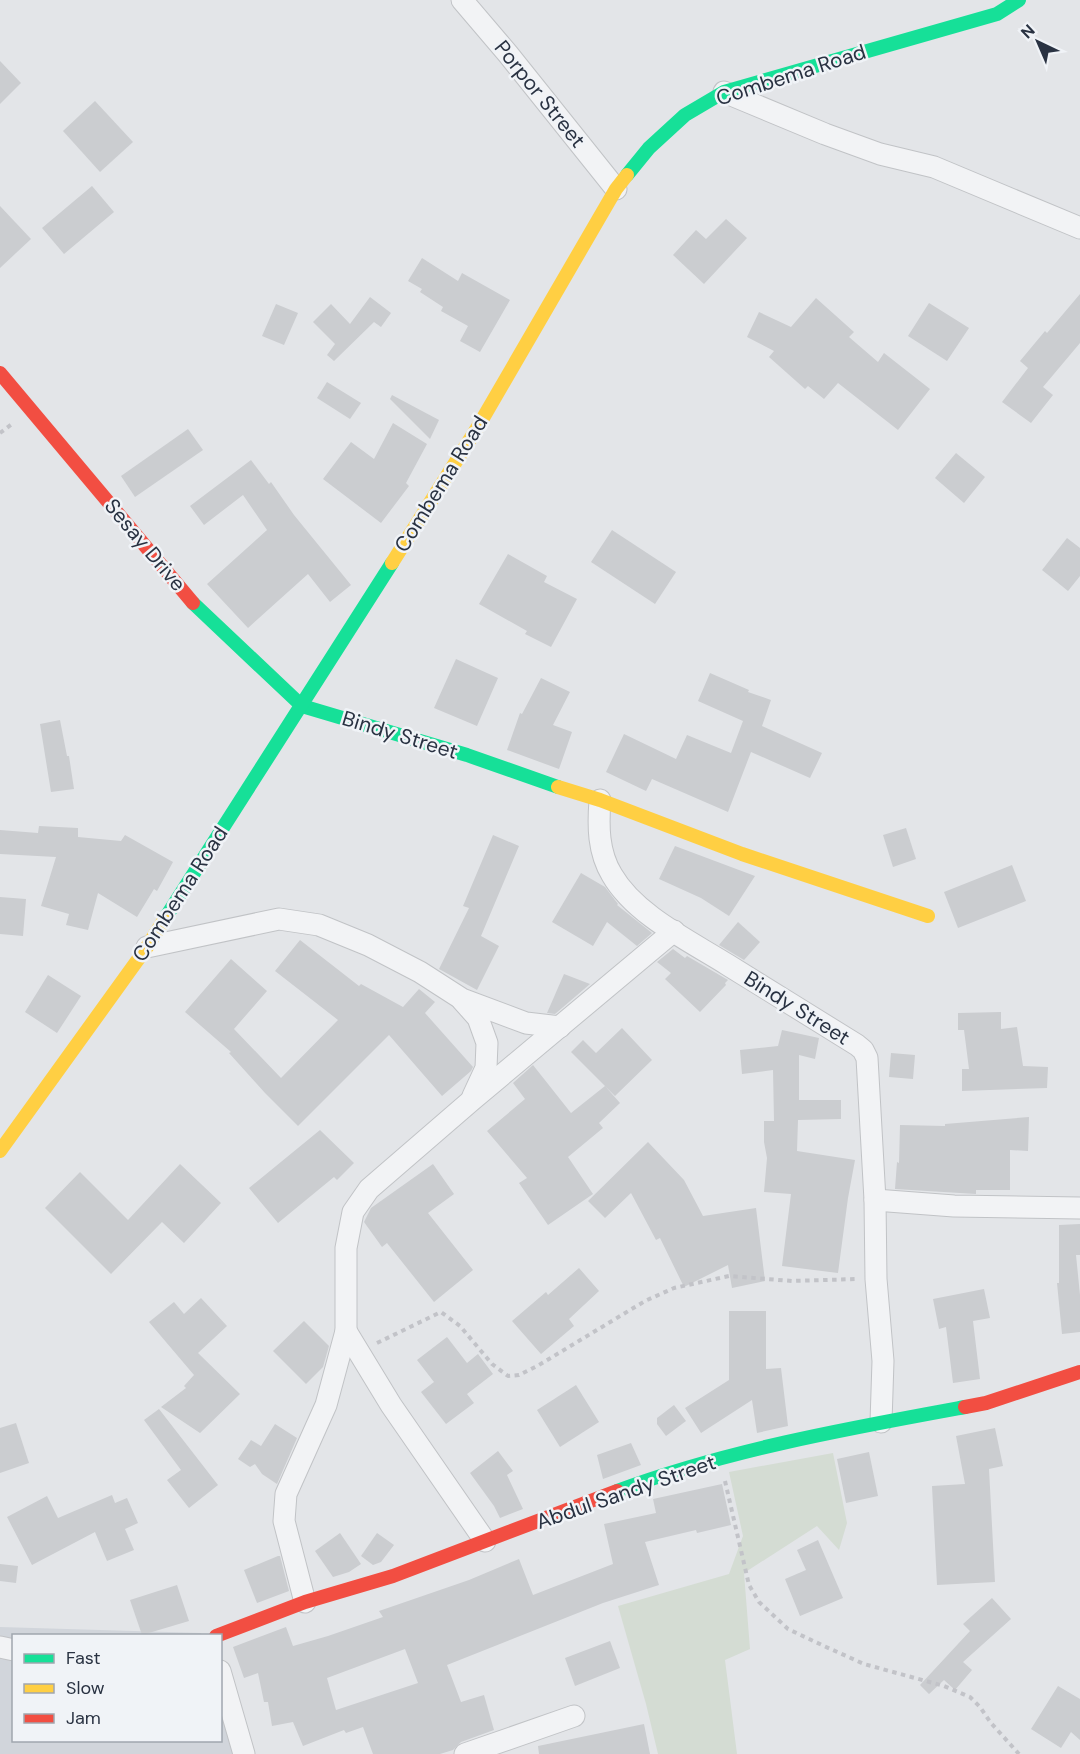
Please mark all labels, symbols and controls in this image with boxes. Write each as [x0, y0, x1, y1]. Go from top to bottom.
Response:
north arrow [1008, 12, 1068, 72]
text: N [1016, 20, 1039, 43]
street label: Porpor Street [488, 35, 592, 153]
street label: Combema Road [713, 38, 869, 112]
street label: Combema Road [388, 410, 494, 558]
street label: Sesay Drive [98, 493, 192, 597]
street label: Bindy Street [339, 704, 461, 766]
street label: Combema Road [126, 821, 234, 967]
street label: Bindy Street [739, 964, 855, 1052]
street label: Abdul Sandy Street [532, 1448, 720, 1536]
legend [12, 1634, 222, 1742]
text: Fast [66, 1646, 101, 1670]
text: Slow [66, 1676, 105, 1700]
text: Jam [66, 1706, 101, 1730]

